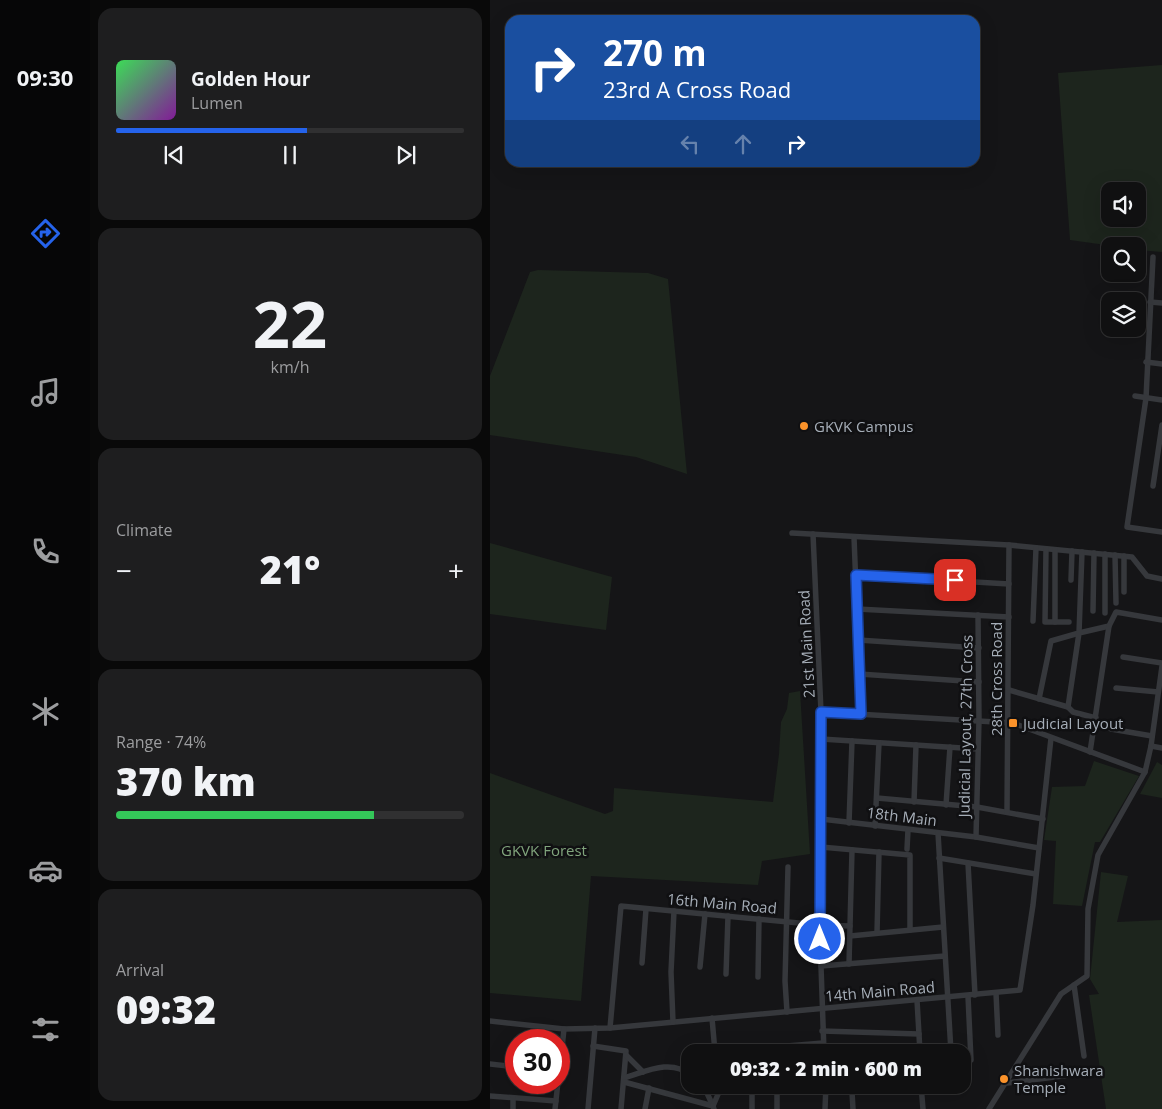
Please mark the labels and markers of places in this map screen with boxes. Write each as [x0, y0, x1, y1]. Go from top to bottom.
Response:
place label: GKVK Campus [814, 416, 913, 436]
marker: GKVK Campus [798, 420, 810, 432]
pin [934, 559, 976, 601]
place label: Judicial Layout [1021, 713, 1123, 733]
marker: Judicial Layout [1007, 717, 1019, 729]
place label: Shanishwara Temple [1014, 1060, 1104, 1097]
marker: Shanishwara Temple [998, 1073, 1010, 1085]

